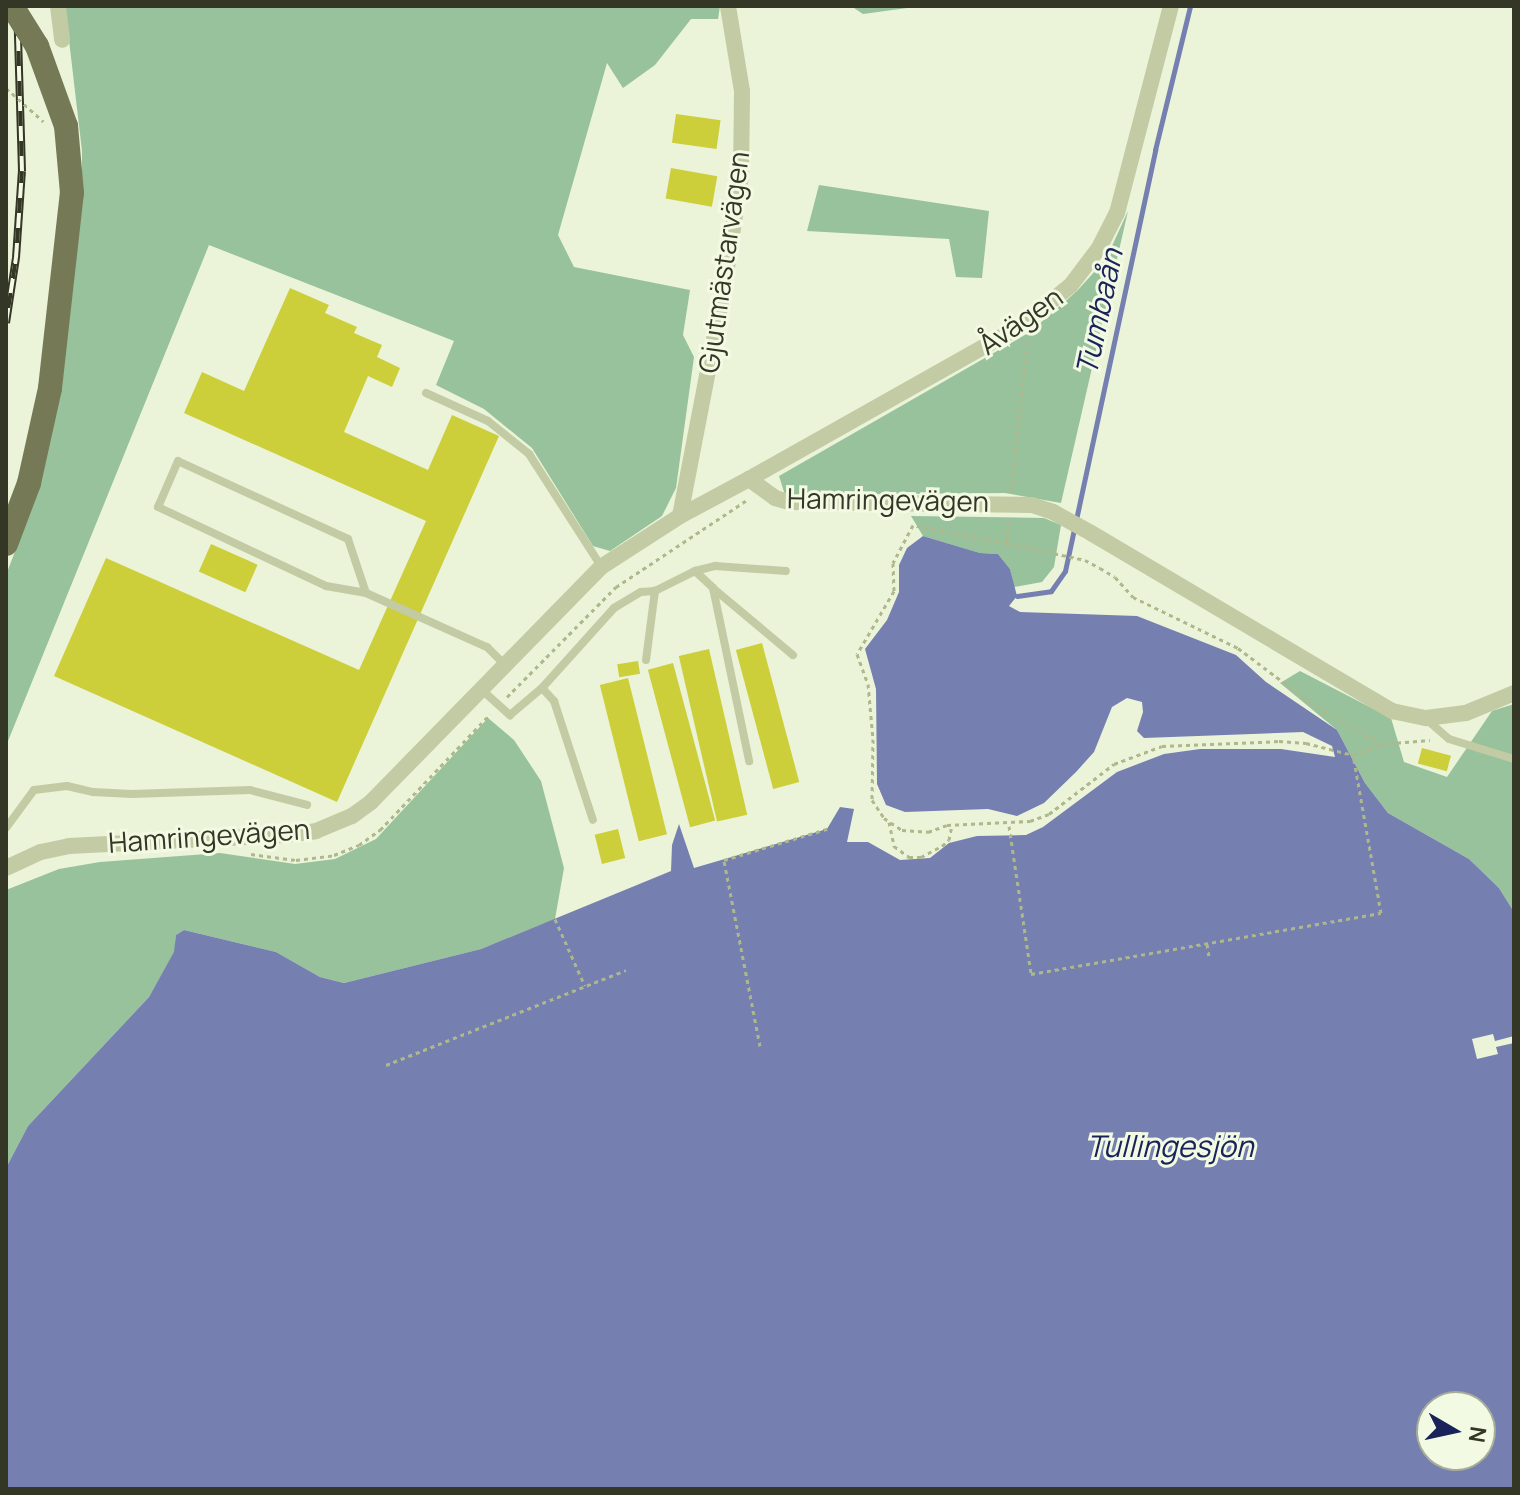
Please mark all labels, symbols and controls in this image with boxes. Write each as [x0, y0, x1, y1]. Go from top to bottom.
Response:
street label: Gjutmästarvägen [691, 149, 755, 375]
water label: Tumbaån [1068, 245, 1130, 379]
street label: Åvägen [972, 279, 1068, 361]
street label: Hamringevägen [787, 480, 989, 518]
street label: Hamringevägen [107, 811, 311, 859]
water label: Tullingesjön [1086, 1128, 1254, 1164]
north arrow [1416, 1391, 1496, 1471]
text: N [1462, 1424, 1494, 1445]

